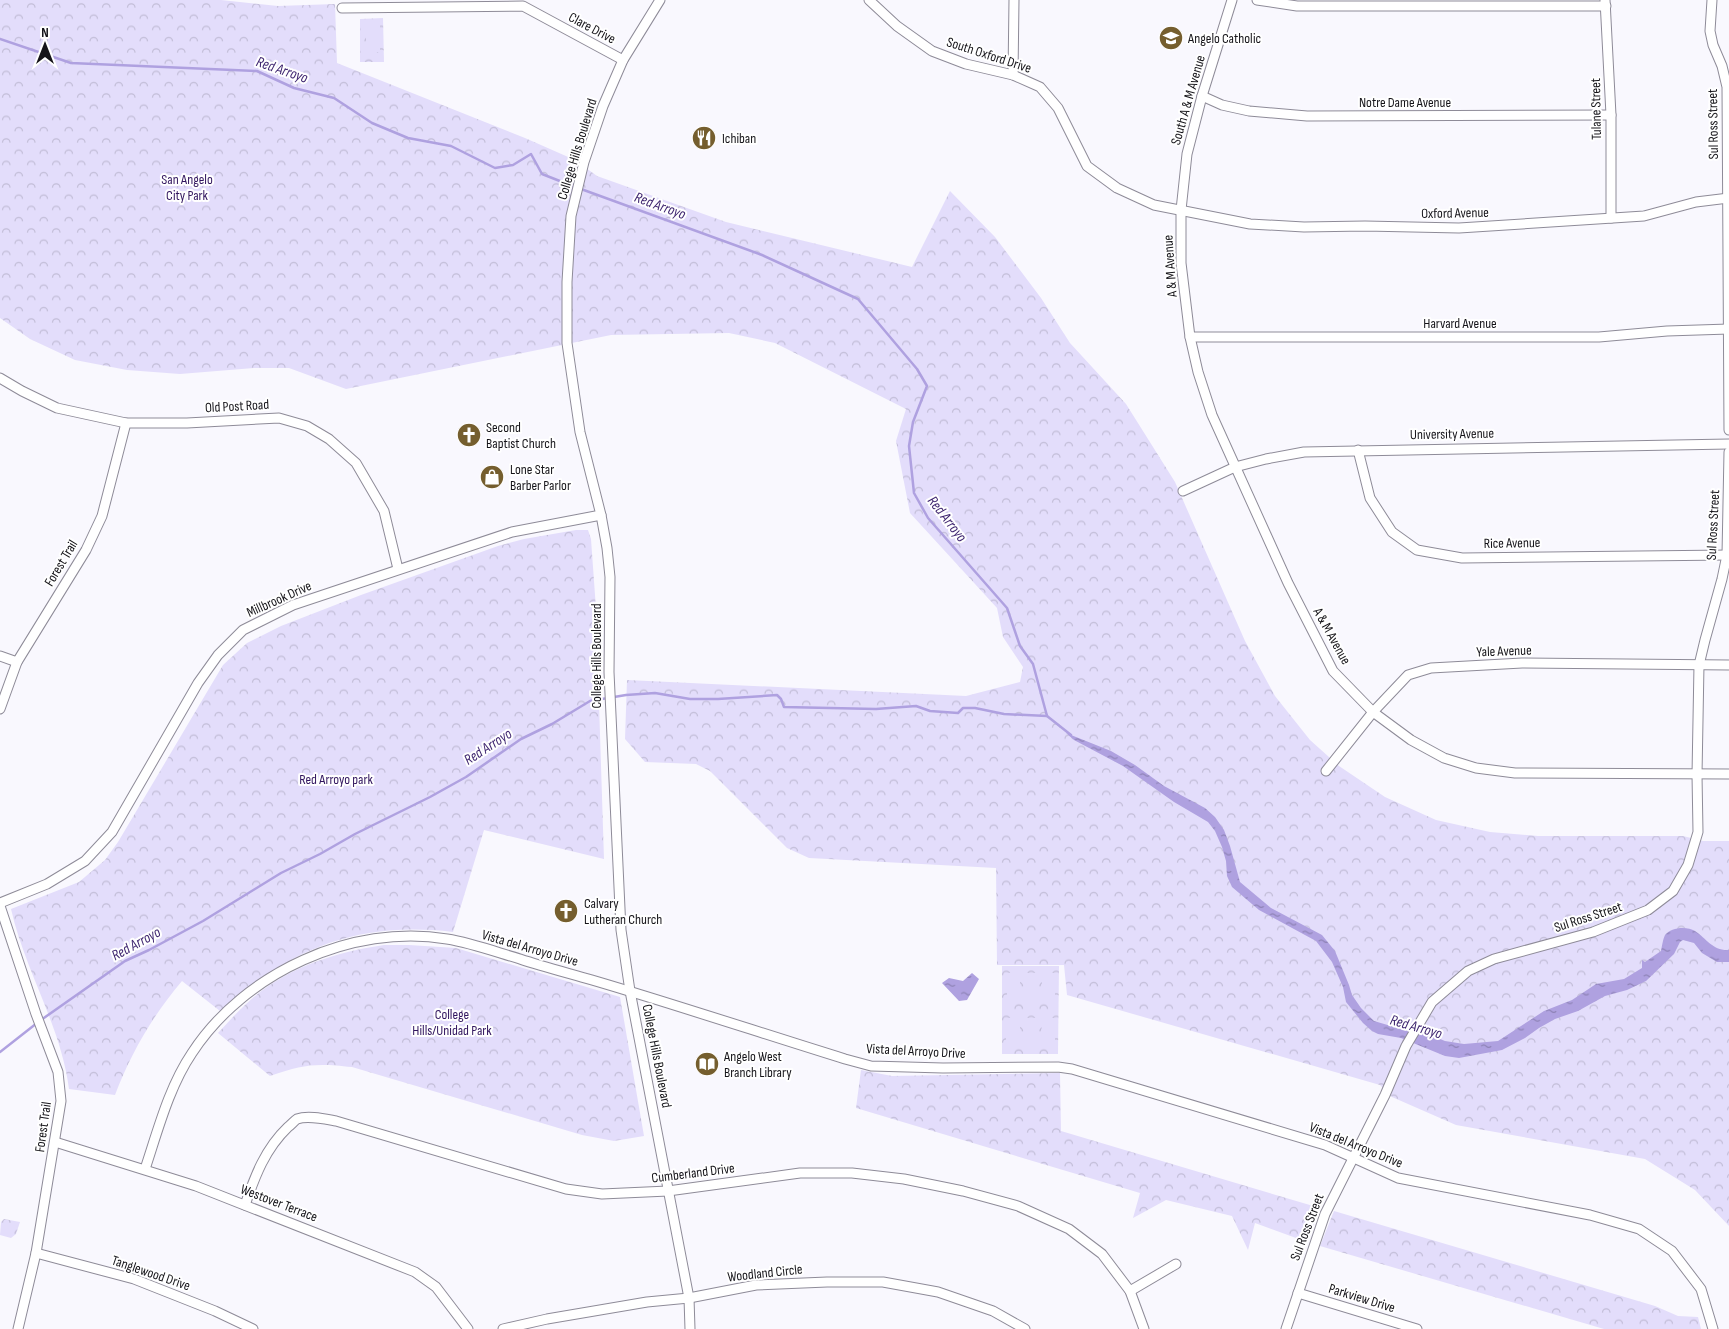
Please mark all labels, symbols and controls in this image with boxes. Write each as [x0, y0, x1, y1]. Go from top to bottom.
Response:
street label: Clare Drive [566, 9, 618, 47]
north arrow [20, 20, 70, 70]
text: N [41, 24, 49, 41]
school or university icon: Angelo Catholic [1158, 25, 1184, 51]
place label: Angelo Catholic [1187, 30, 1261, 47]
street label: South Oxford Drive [944, 33, 1034, 77]
water label: Red Arroyo [254, 52, 310, 88]
street label: South A & M Avenue [1167, 53, 1209, 147]
street label: Tulane Street [1587, 78, 1605, 140]
street label: Sul Ross Street [1704, 89, 1722, 159]
street label: Notre Dame Avenue [1359, 94, 1451, 111]
street label: College Hills Boulevard [554, 96, 601, 202]
restaurant icon: Ichiban [691, 125, 717, 151]
place label: Ichiban [722, 130, 756, 147]
park label: San Angelo City Park [161, 171, 213, 204]
water label: Red Arroyo [632, 188, 688, 224]
street label: Oxford Avenue [1421, 204, 1489, 222]
street label: A & M Avenue [1159, 234, 1181, 299]
street label: Harvard Avenue [1423, 315, 1497, 332]
street label: Old Post Road [205, 396, 270, 416]
place label: Second Baptist Church [486, 419, 556, 452]
church icon: Second Baptist Church [456, 422, 482, 448]
street label: University Avenue [1410, 425, 1494, 443]
place label: Lone Star Barber Parlor [510, 461, 571, 494]
shop icon: Lone Star Barber Parlor [479, 464, 505, 490]
street label: Sul Ross Street [1703, 489, 1723, 561]
water label: Red Arroyo [923, 492, 971, 546]
street label: Rice Avenue [1484, 534, 1540, 552]
street label: Forest Trail [41, 537, 81, 589]
street label: Millbrook Drive [244, 577, 314, 621]
street label: College Hills Boulevard [588, 603, 605, 709]
street label: A & M Avenue [1309, 604, 1355, 667]
street label: Yale Avenue [1476, 642, 1532, 660]
water label: Red Arroyo [460, 725, 516, 769]
park label: Red Arroyo park [299, 771, 373, 788]
place label: Calvary Lutheran Church [584, 895, 662, 928]
church icon: Calvary Lutheran Church [553, 898, 579, 924]
street label: Sul Ross Street [1552, 898, 1624, 936]
water label: Red Arroyo [108, 923, 164, 965]
street label: Vista del Arroyo Drive [480, 926, 580, 970]
street label: College Hills Boulevard [639, 1003, 675, 1109]
park label: College Hills/Unidad Park [412, 1006, 492, 1039]
water label: Red Arroyo [1388, 1011, 1444, 1043]
street label: Vista del Arroyo Drive [866, 1040, 966, 1062]
place label: Angelo West Branch Library [723, 1048, 792, 1081]
library icon: Angelo West Branch Library [694, 1051, 720, 1077]
street label: Forest Trail [31, 1101, 55, 1153]
street label: Vista del Arroyo Drive [1307, 1118, 1405, 1172]
street label: Cumberland Drive [651, 1159, 735, 1187]
street label: Westover Terrace [238, 1180, 320, 1226]
street label: Sul Ross Street [1286, 1191, 1328, 1263]
street label: Tanglewood Drive [110, 1252, 192, 1294]
street label: Woodland Circle [727, 1261, 803, 1285]
street label: Parkview Drive [1327, 1280, 1397, 1316]

